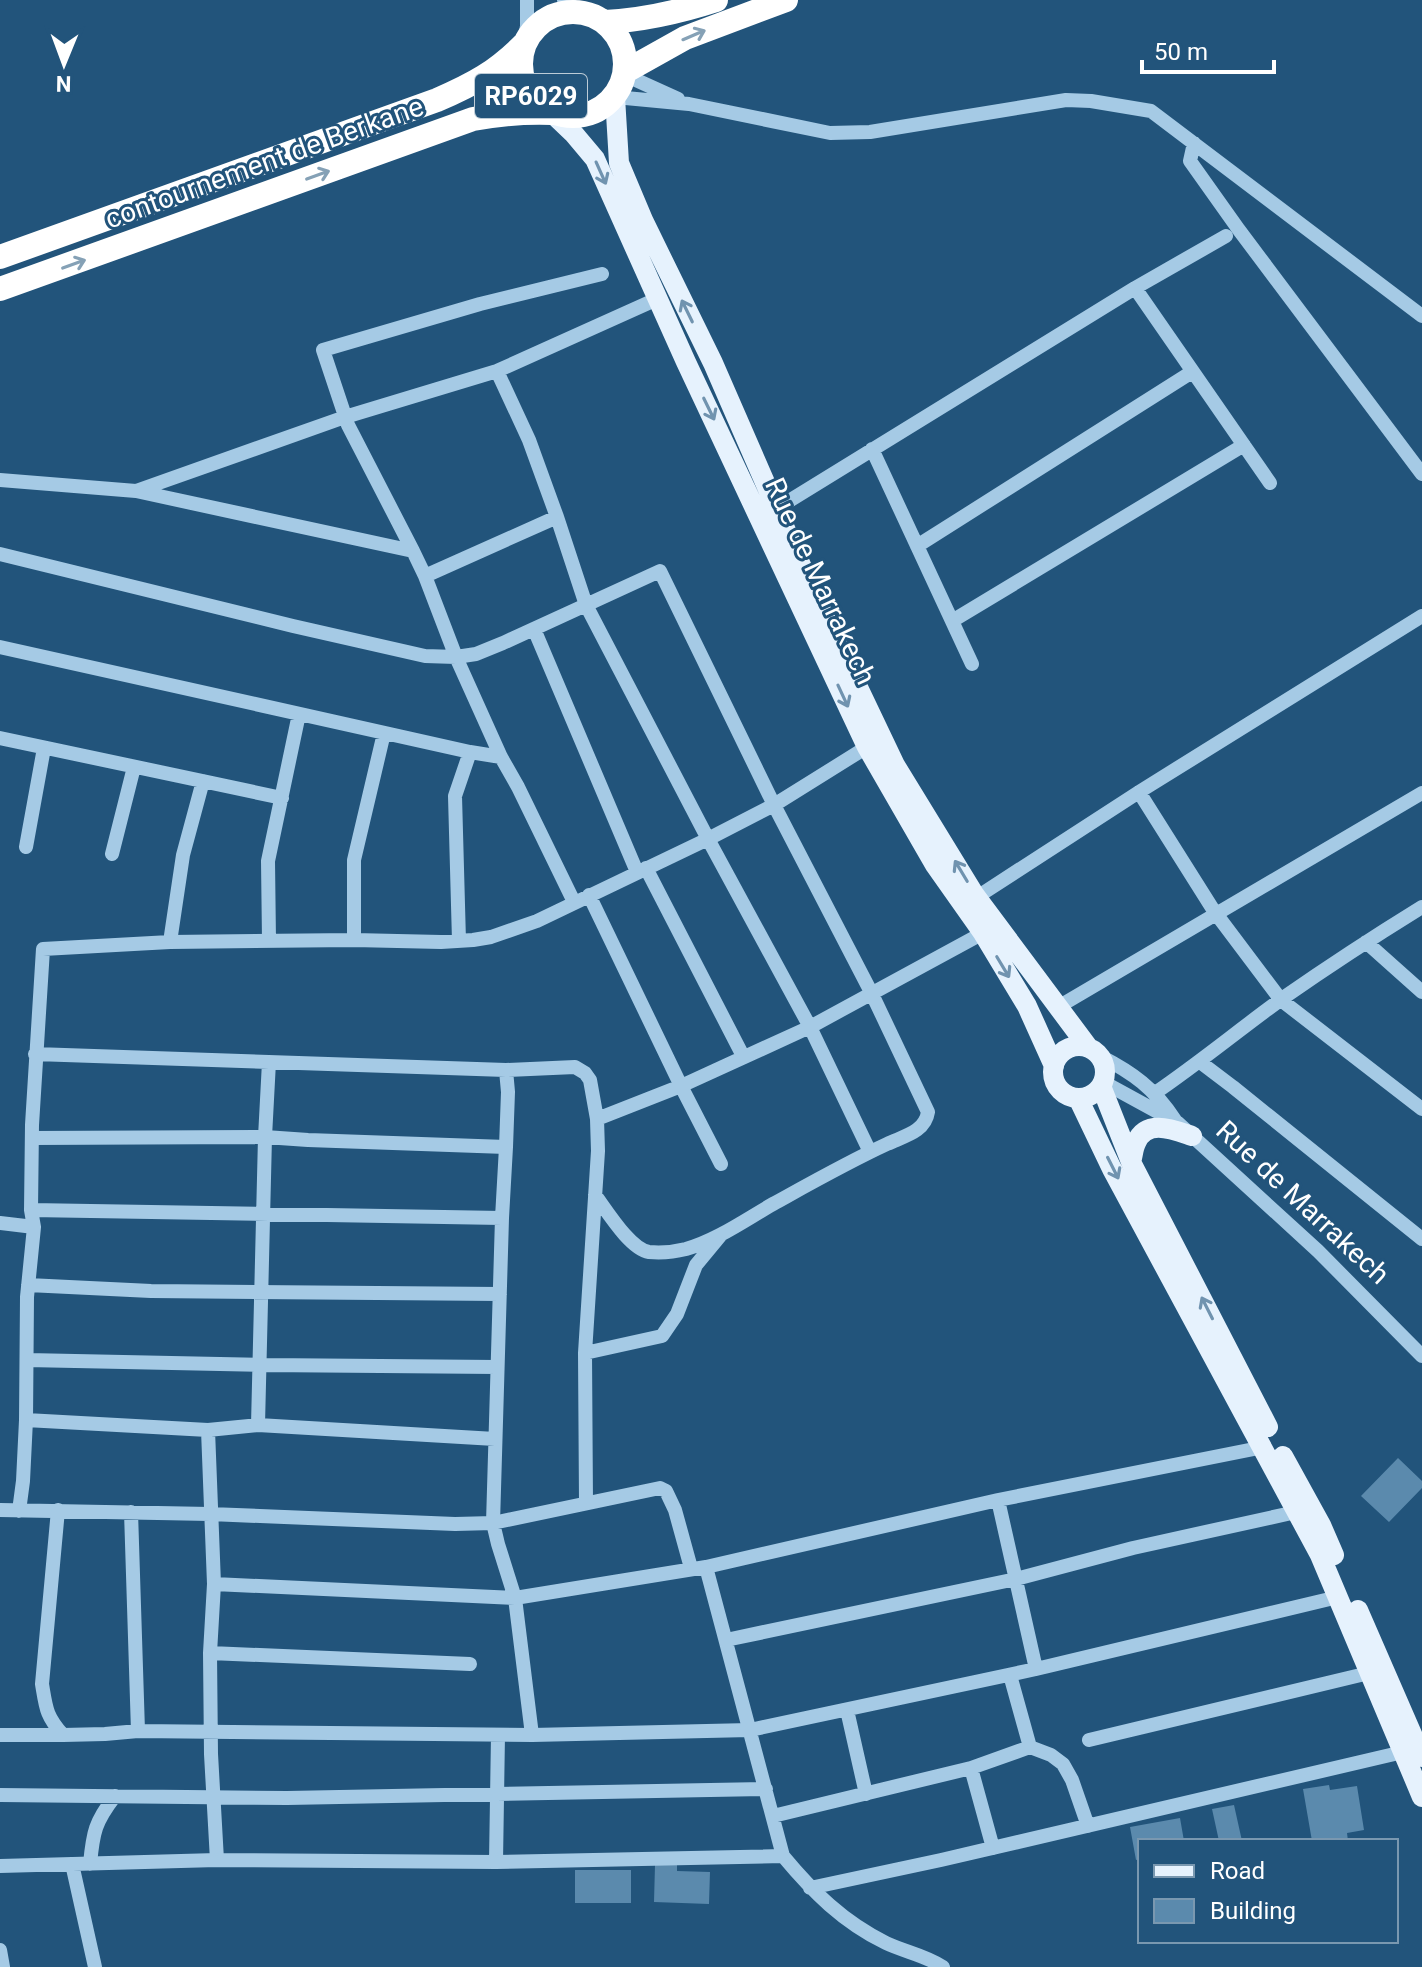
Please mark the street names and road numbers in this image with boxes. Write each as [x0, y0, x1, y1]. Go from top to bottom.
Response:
road number: RP6029 [475, 74, 587, 118]
street label: contournement de Berkane [101, 89, 428, 235]
street label: Rue de Marrakech [758, 473, 883, 690]
street label: Rue de Marrakech [1209, 1114, 1396, 1291]

